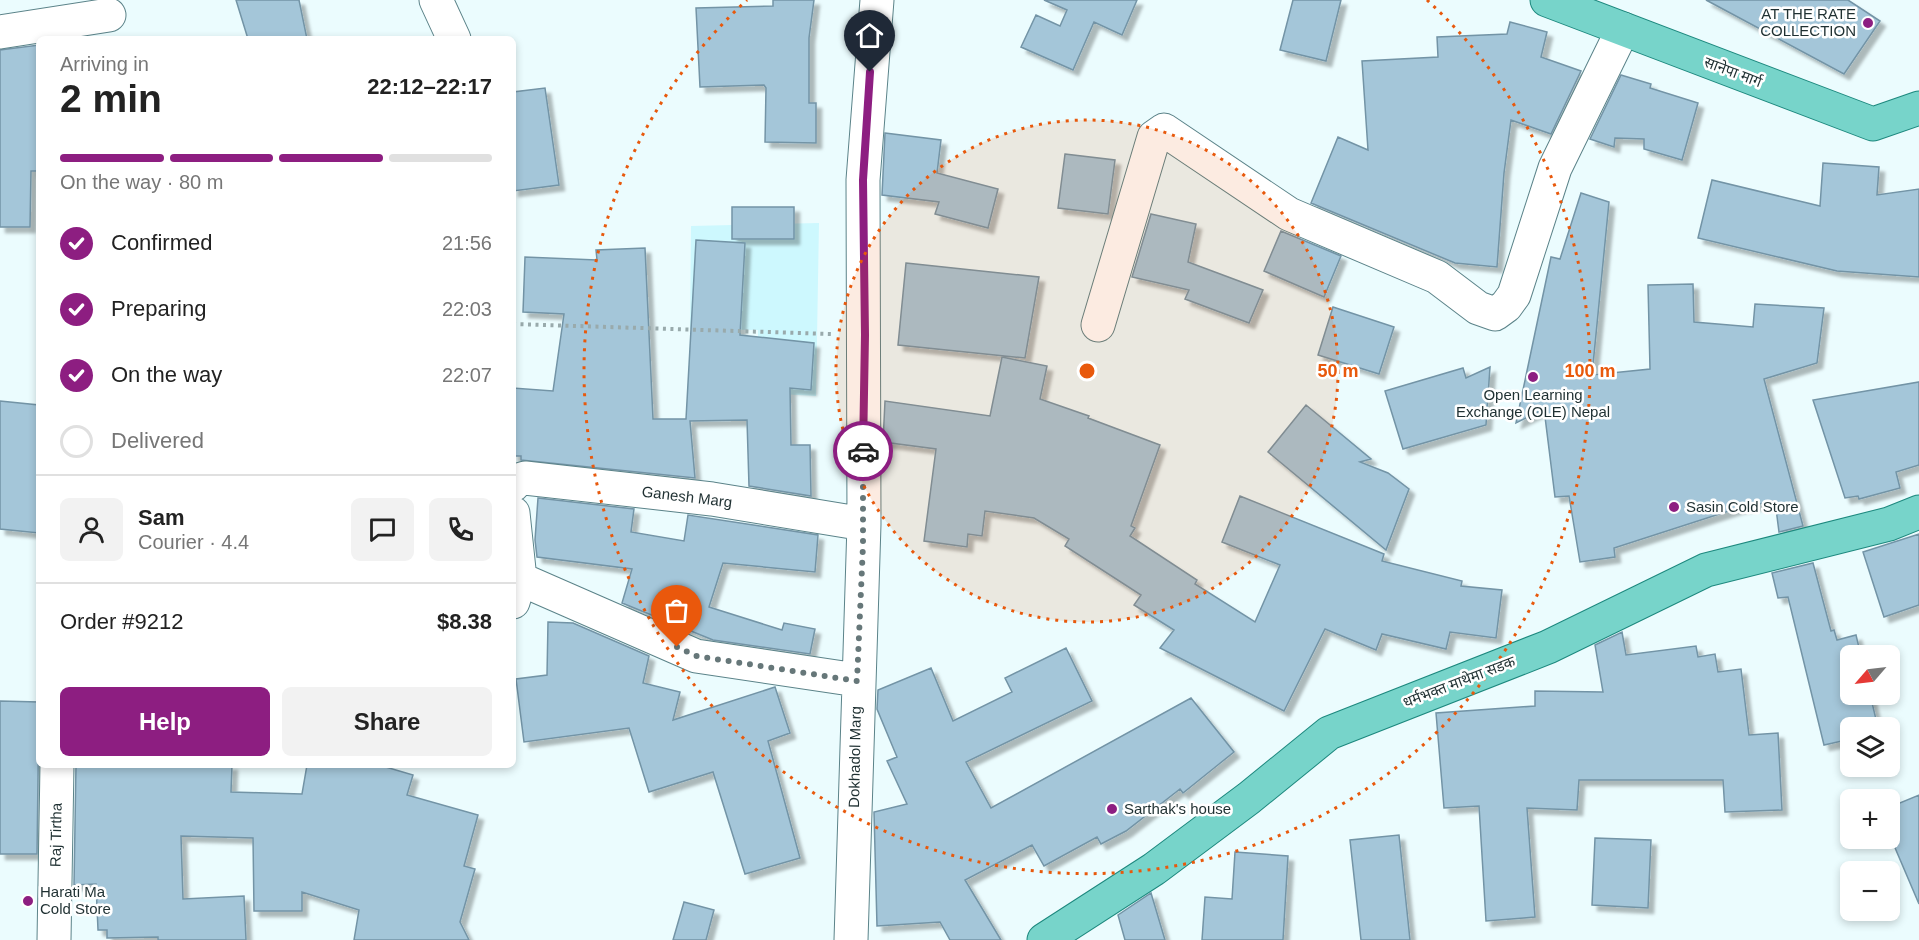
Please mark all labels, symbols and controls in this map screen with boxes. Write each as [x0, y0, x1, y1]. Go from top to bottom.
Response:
place label: AT THE RATE COLLECTION [1760, 5, 1856, 39]
pin [844, 10, 895, 72]
marker: AT THE RATE COLLECTION [1861, 16, 1875, 30]
icon: home [853, 19, 886, 52]
text: Arriving in [60, 53, 149, 75]
street label: सानेपा मार्ग [1702, 53, 1765, 91]
text: 22:12–22:17 [367, 74, 492, 99]
text: 2 min [60, 77, 162, 120]
text: On the way · 80 m [60, 171, 223, 193]
icon: check [60, 227, 93, 260]
text: Confirmed [111, 230, 212, 255]
text: 21:56 [442, 232, 492, 254]
icon: check [60, 293, 93, 326]
text: Preparing [111, 296, 206, 321]
text: 22:03 [442, 298, 492, 320]
icon: check [60, 359, 93, 392]
centre of rings [1077, 361, 1097, 381]
text: 50 m [1317, 361, 1359, 381]
text: 100 m [1564, 361, 1616, 381]
text: On the way [111, 362, 222, 387]
text: 22:07 [442, 364, 492, 386]
marker: Open Learning Exchange (OLE) Nepal [1526, 370, 1540, 384]
place label: Open Learning Exchange (OLE) Nepal [1456, 386, 1610, 420]
courier [833, 421, 893, 481]
text: Delivered [111, 428, 204, 453]
icon: car [847, 435, 880, 468]
street label: Ganesh Marg [641, 483, 733, 510]
button: person [60, 498, 123, 561]
button: chat [351, 498, 414, 561]
button: phone [429, 498, 492, 561]
place label: Sasin Cold Store [1686, 498, 1799, 515]
marker: Sasin Cold Store [1667, 500, 1681, 514]
text: Sam [138, 505, 184, 530]
text: Courier · 4.4 [138, 531, 249, 553]
pin [651, 585, 702, 647]
icon: bag [660, 594, 693, 627]
text: Order #9212 [60, 609, 184, 634]
text: $8.38 [437, 609, 492, 634]
north arrow [1840, 645, 1900, 705]
map controls [1840, 645, 1900, 921]
street label: धर्मभक्त माथेमा सडक [1400, 652, 1518, 711]
button: Help [60, 687, 270, 756]
button: Share [282, 687, 492, 756]
street label: Dokhadol Marg [845, 706, 864, 808]
button: layers [1840, 717, 1900, 777]
button: + [1840, 789, 1900, 849]
place label: Sarthak's house [1124, 800, 1231, 817]
street label: Raj Tirtha [46, 802, 65, 867]
marker: Sarthak's house [1105, 802, 1119, 816]
button: − [1840, 861, 1900, 921]
place label: Harati Ma Cold Store [40, 883, 111, 917]
marker: Harati Ma Cold Store [21, 894, 35, 908]

